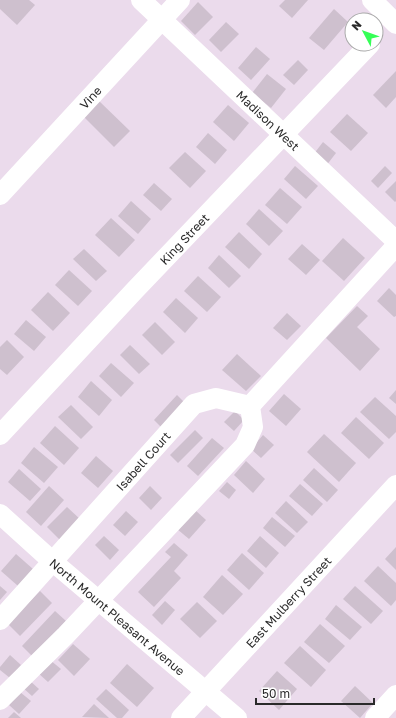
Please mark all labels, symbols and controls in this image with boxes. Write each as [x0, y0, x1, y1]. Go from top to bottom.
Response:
north arrow [344, 12, 384, 52]
text: N [348, 18, 364, 33]
street label: Vine [76, 83, 104, 112]
street label: Madison West [234, 87, 303, 154]
street label: King Street [156, 210, 212, 267]
street label: Isabell Court [113, 428, 174, 493]
street label: East Mulberry Street [242, 553, 334, 651]
street label: North Mount Pleasant Avenue [47, 555, 188, 678]
scale bar [256, 680, 374, 706]
text: 50 m [262, 686, 290, 701]

